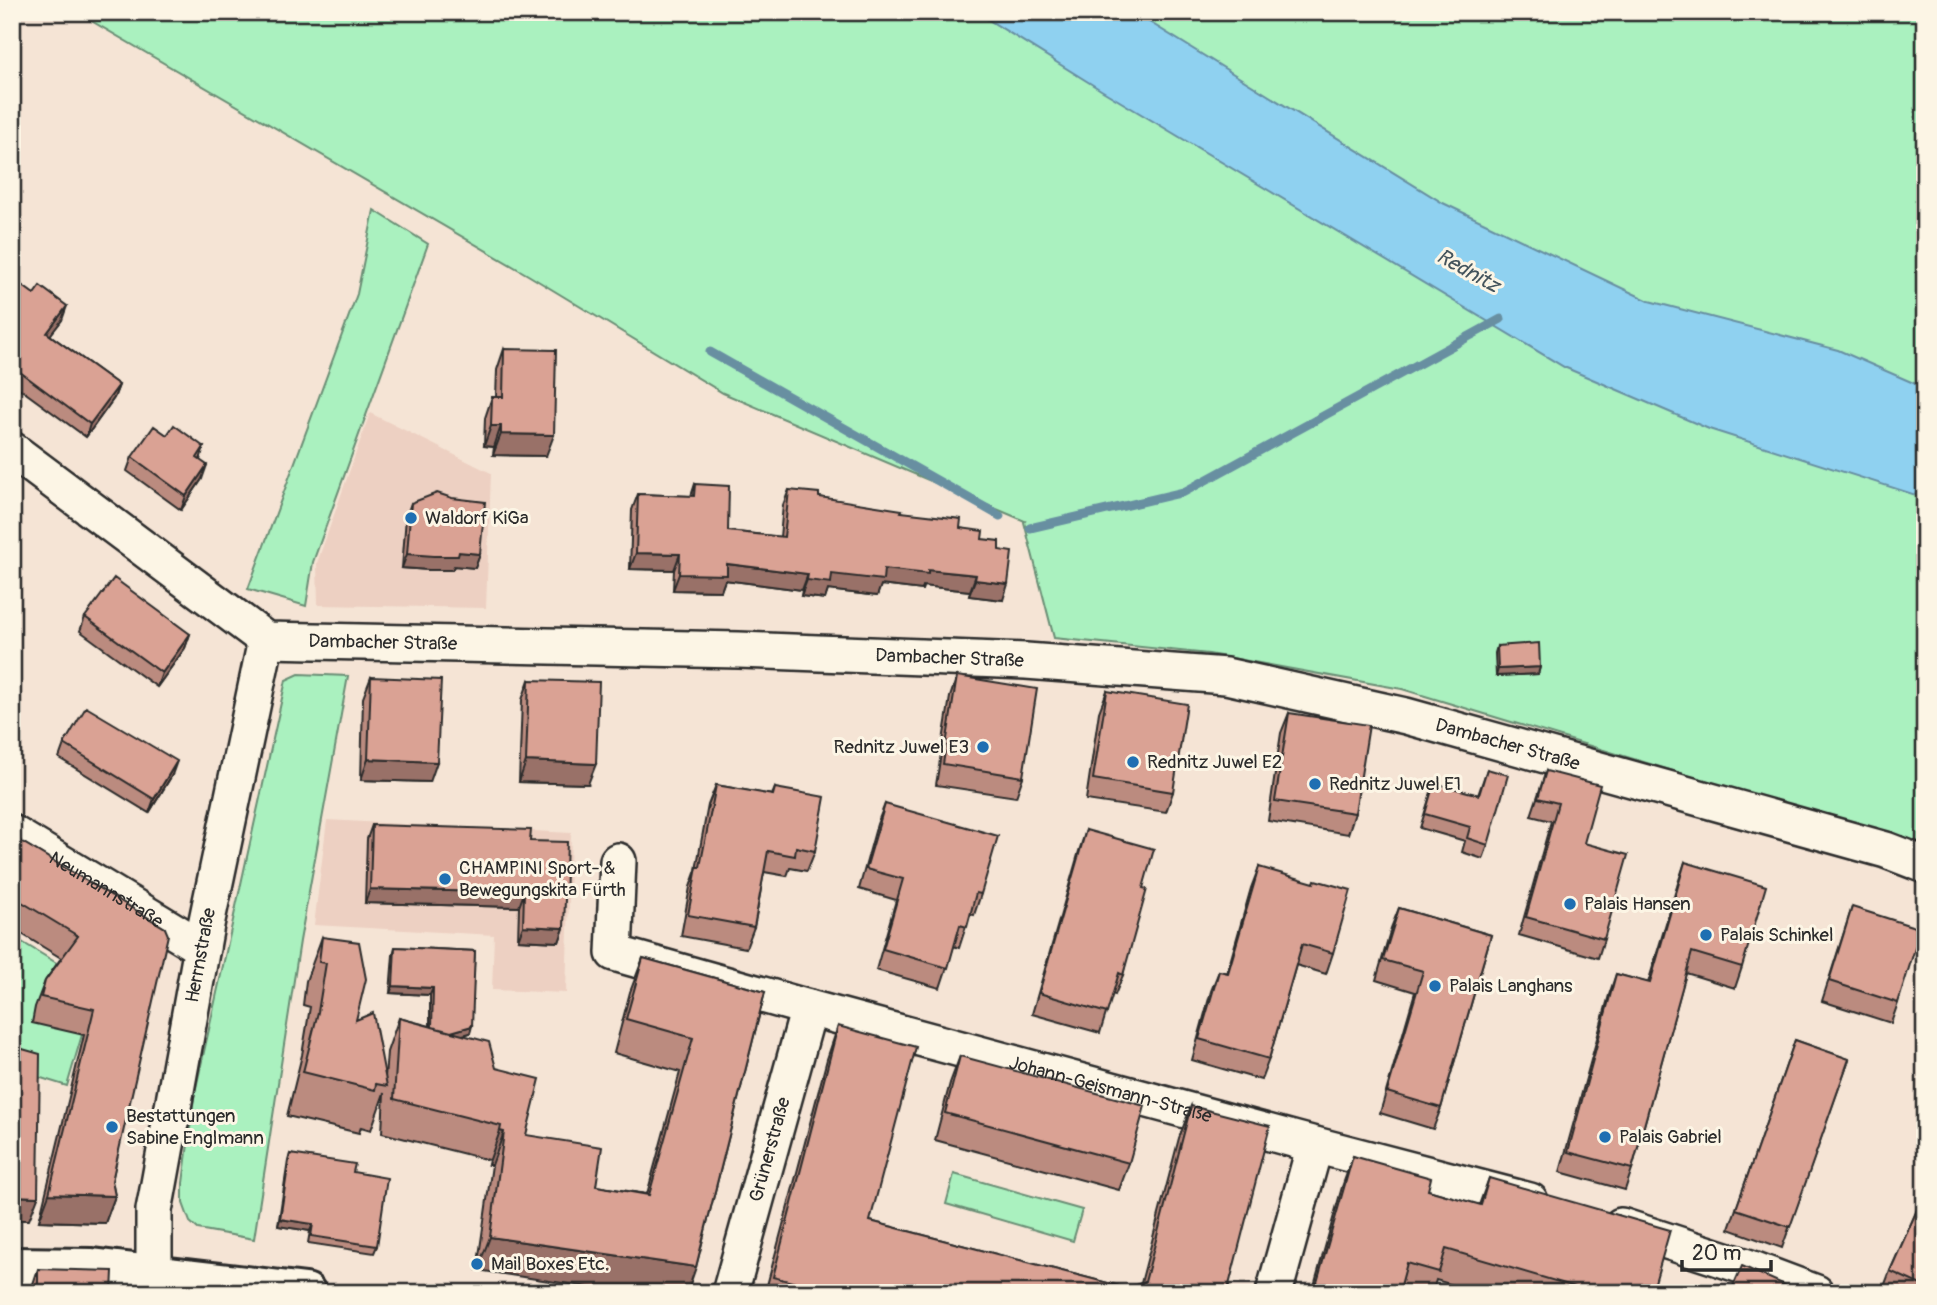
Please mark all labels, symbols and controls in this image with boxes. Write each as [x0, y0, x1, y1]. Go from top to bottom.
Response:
water label: Rednitz [1432, 243, 1507, 301]
place label: Waldorf KiGa [425, 506, 529, 530]
marker: Waldorf KiGa [403, 510, 419, 526]
street label: Dambacher Straße [308, 629, 458, 656]
street label: Dambacher Straße [875, 643, 1025, 673]
street label: Dambacher Straße [1433, 713, 1583, 776]
place label: Rednitz Juwel E3 [834, 735, 969, 759]
marker: Rednitz Juwel E3 [975, 739, 991, 755]
place label: Rednitz Juwel E2 [1147, 750, 1283, 774]
marker: Rednitz Juwel E2 [1125, 754, 1141, 770]
place label: Rednitz Juwel E1 [1329, 772, 1461, 796]
marker: Rednitz Juwel E1 [1307, 776, 1323, 792]
street label: Neumannstraße [45, 846, 168, 934]
place label: CHAMPINI Sport- & Bewegungskita Fürth [459, 856, 626, 902]
marker: CHAMPINI Sport- & Bewegungskita Fürth [437, 871, 453, 887]
place label: Palais Hansen [1584, 892, 1691, 916]
marker: Palais Hansen [1562, 896, 1578, 912]
street label: Herrnstraße [180, 905, 221, 1005]
place label: Palais Schinkel [1720, 923, 1834, 947]
marker: Palais Schinkel [1698, 927, 1714, 943]
place label: Palais Langhans [1449, 974, 1573, 998]
marker: Palais Langhans [1427, 978, 1443, 994]
street label: Johann-Geismann-Straße [1006, 1051, 1215, 1129]
street label: Grünerstraße [744, 1094, 796, 1205]
place label: Bestattungen Sabine Englmann [126, 1104, 264, 1150]
marker: Bestattungen Sabine Englmann [104, 1119, 120, 1135]
place label: Palais Gabriel [1619, 1125, 1722, 1149]
marker: Palais Gabriel [1597, 1129, 1613, 1145]
scale bar [1682, 1228, 1771, 1272]
text: 20 m [1692, 1240, 1741, 1267]
place label: Mail Boxes Etc. [491, 1252, 609, 1276]
marker: Mail Boxes Etc. [469, 1256, 485, 1272]

